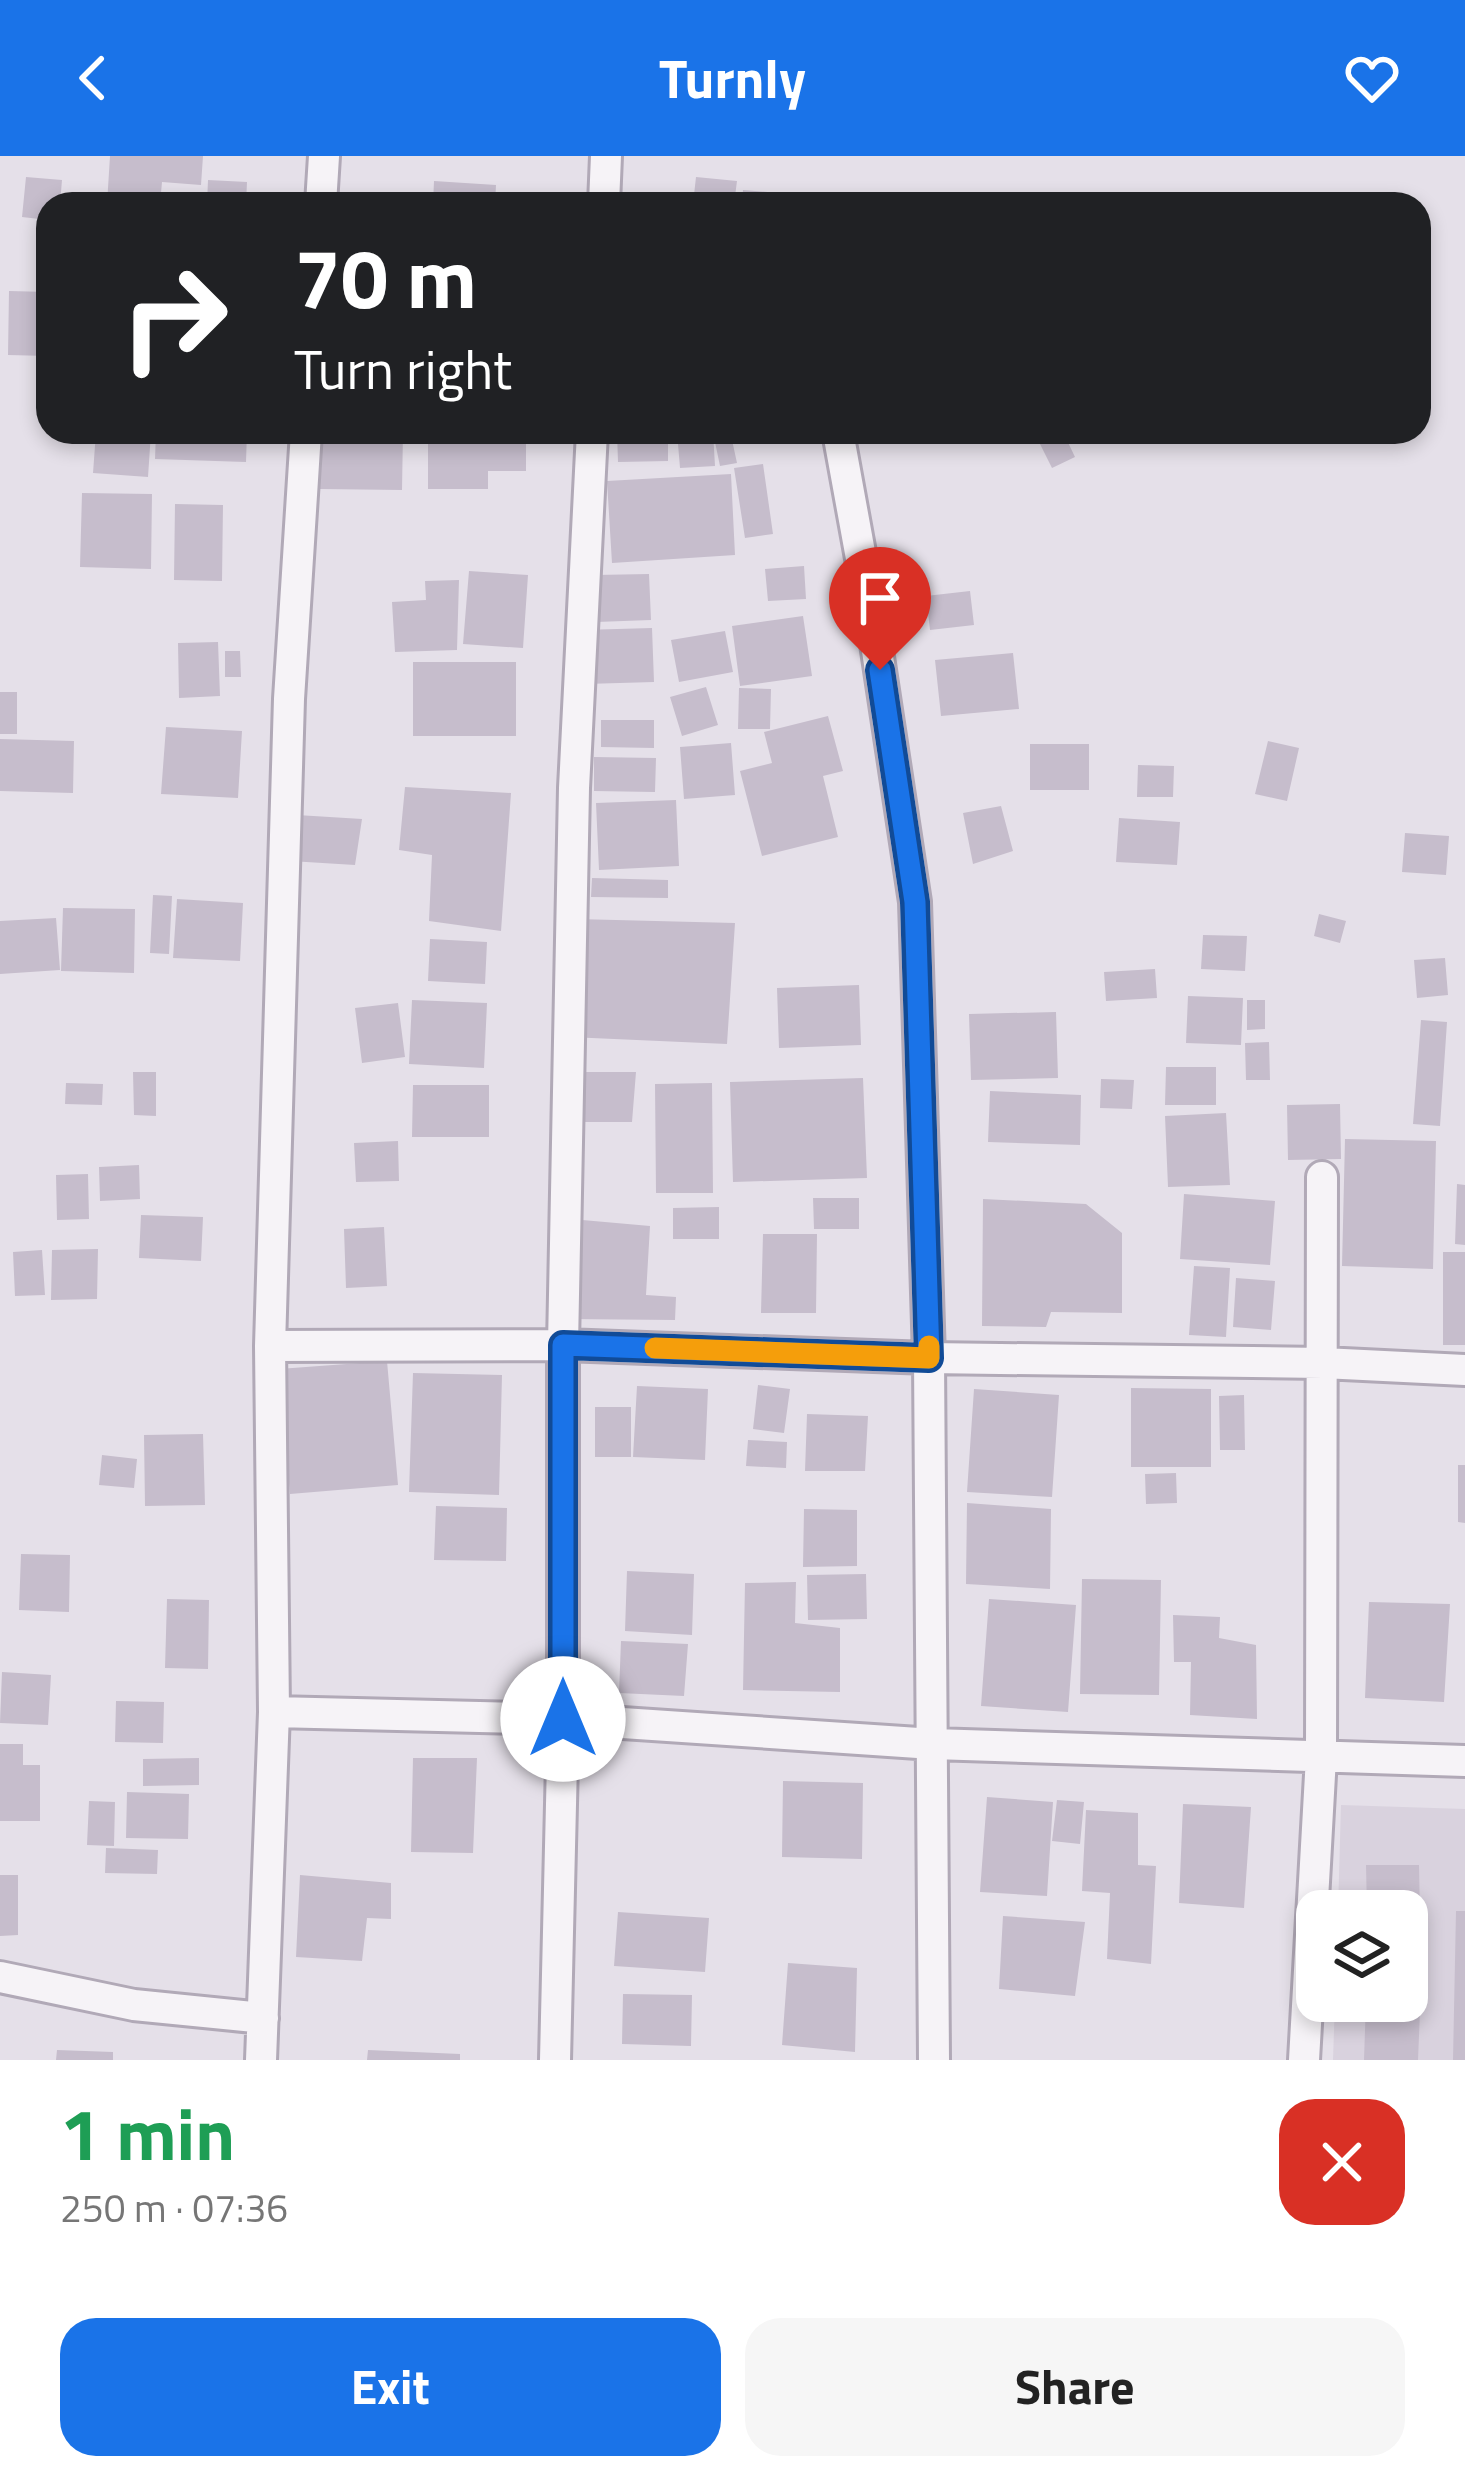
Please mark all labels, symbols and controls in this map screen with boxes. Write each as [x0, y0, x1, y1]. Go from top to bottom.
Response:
text: Turnly [659, 37, 806, 119]
icon: back [60, 45, 126, 111]
icon: heart [1339, 45, 1405, 111]
text: 70 m [294, 213, 477, 341]
icon: right [96, 240, 252, 396]
text: Turn right [294, 328, 512, 410]
pin [829, 547, 931, 670]
icon: arrive [847, 565, 913, 631]
position arrow [500, 1656, 626, 1782]
map controls [1296, 1890, 1428, 2022]
button: layers [1296, 1890, 1428, 2022]
text: 1 min [60, 2078, 235, 2188]
button: close [1279, 2099, 1405, 2225]
text: 250 m · 07:36 [60, 2178, 288, 2237]
button: Exit [60, 2318, 721, 2456]
button: Share [745, 2318, 1405, 2456]

